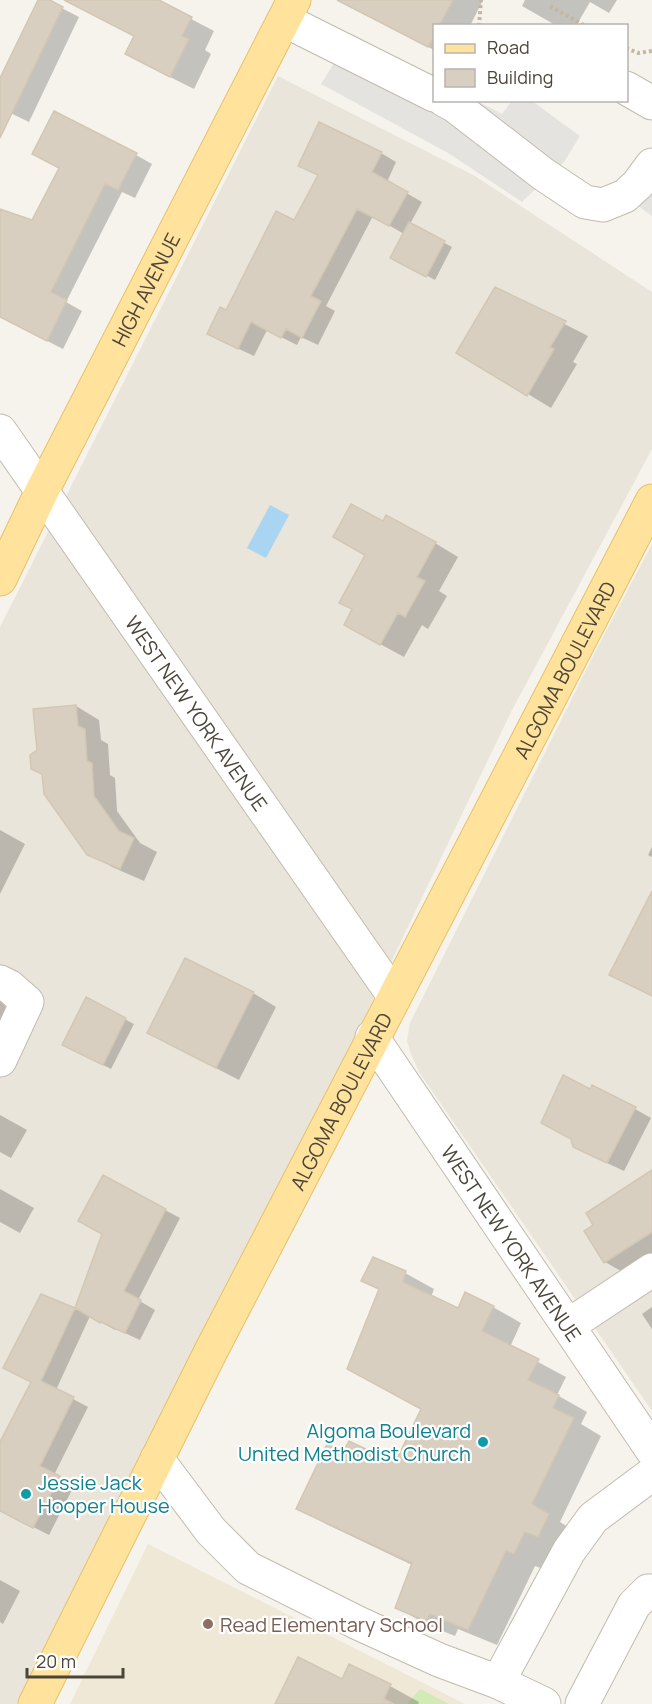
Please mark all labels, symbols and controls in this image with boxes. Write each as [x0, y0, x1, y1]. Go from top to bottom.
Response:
legend [433, 24, 628, 102]
text: Road [487, 35, 530, 59]
text: Building [487, 65, 553, 89]
street label: HIGH AVENUE [105, 228, 186, 351]
street label: ALGOMA BOULEVARD [507, 576, 622, 763]
street label: WEST NEW YORK AVENUE [119, 610, 274, 816]
street label: ALGOMA BOULEVARD [283, 1008, 398, 1194]
street label: WEST NEW YORK AVENUE [435, 1140, 588, 1347]
place label: Algoma Boulevard United Methodist Church [238, 1417, 471, 1467]
marker: Algoma Boulevard United Methodist Church [476, 1435, 490, 1449]
place label: Jessie Jack Hooper House [38, 1469, 170, 1519]
marker: Jessie Jack Hooper House [19, 1487, 33, 1501]
place label: Read Elementary School [220, 1611, 443, 1638]
marker: Read Elementary School [201, 1617, 215, 1631]
scale bar [27, 1641, 123, 1679]
text: 20 m [36, 1649, 76, 1673]

